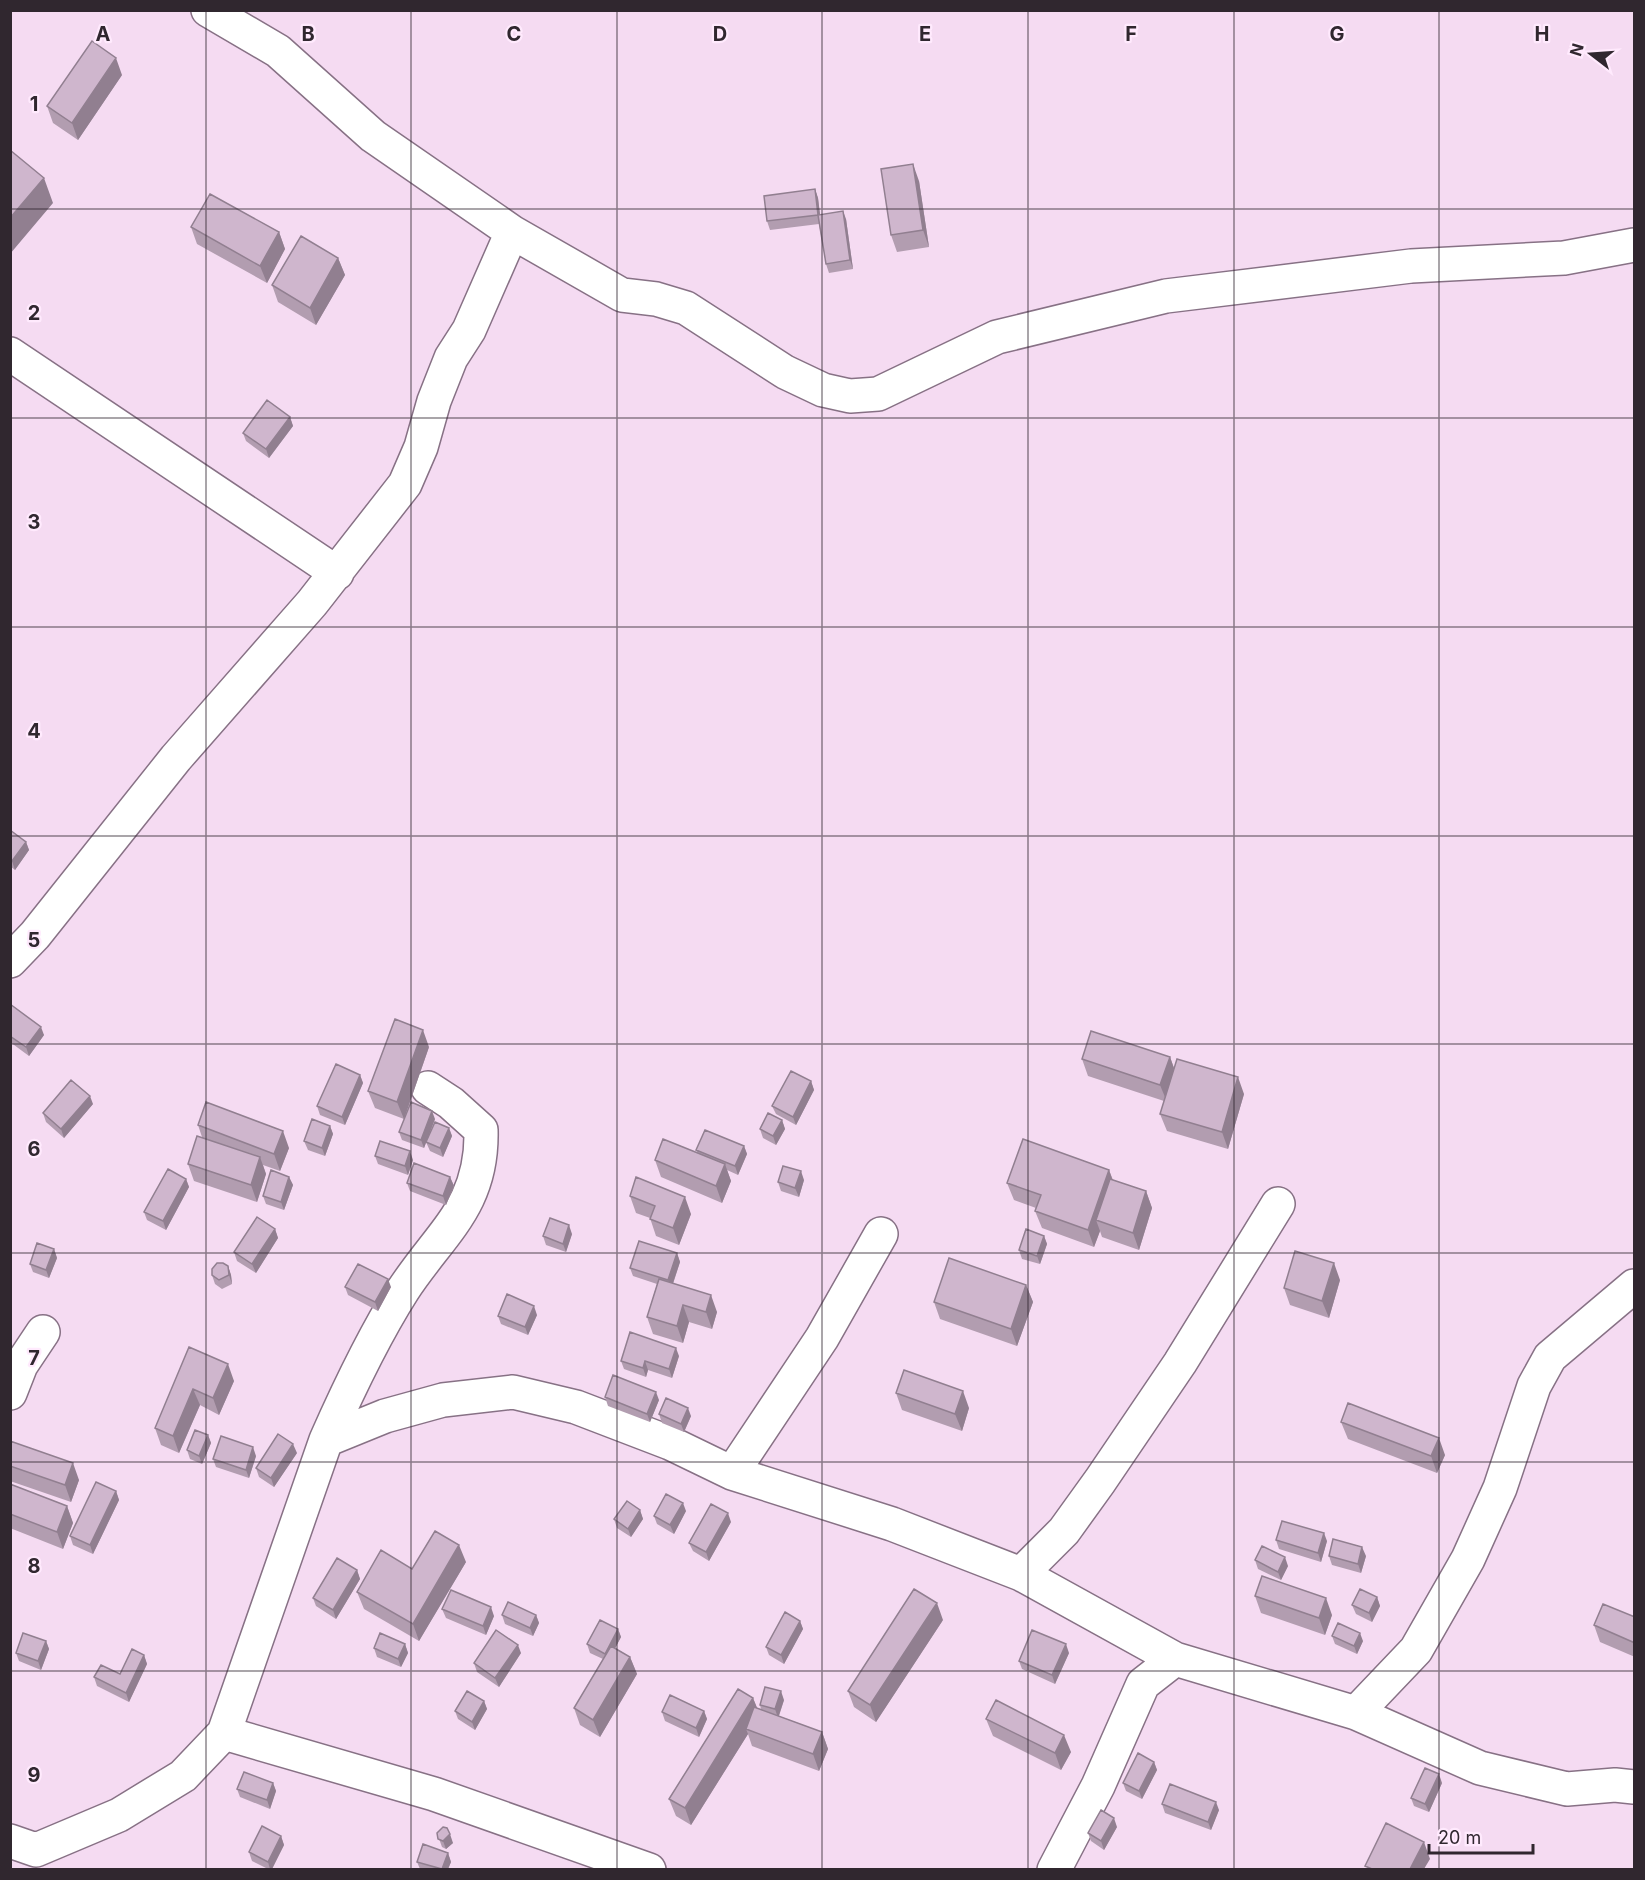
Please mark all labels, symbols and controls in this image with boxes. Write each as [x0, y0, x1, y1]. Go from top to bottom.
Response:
text: A [96, 22, 111, 46]
text: B [301, 22, 315, 46]
text: C [507, 22, 521, 46]
text: D [713, 22, 727, 46]
text: E [919, 22, 931, 46]
text: F [1125, 22, 1137, 46]
text: G [1329, 22, 1345, 46]
text: H [1535, 22, 1549, 46]
north arrow [1561, 24, 1621, 84]
text: N [1565, 41, 1588, 58]
text: 1 [30, 92, 38, 116]
text: 2 [28, 301, 40, 325]
text: 3 [28, 510, 40, 534]
text: 4 [27, 719, 41, 743]
text: 5 [28, 928, 40, 952]
text: 6 [28, 1137, 41, 1161]
text: 7 [28, 1346, 40, 1370]
text: 8 [27, 1554, 41, 1578]
text: 9 [28, 1763, 41, 1787]
scale bar [1429, 1817, 1532, 1855]
text: 20 m [1438, 1827, 1481, 1848]

